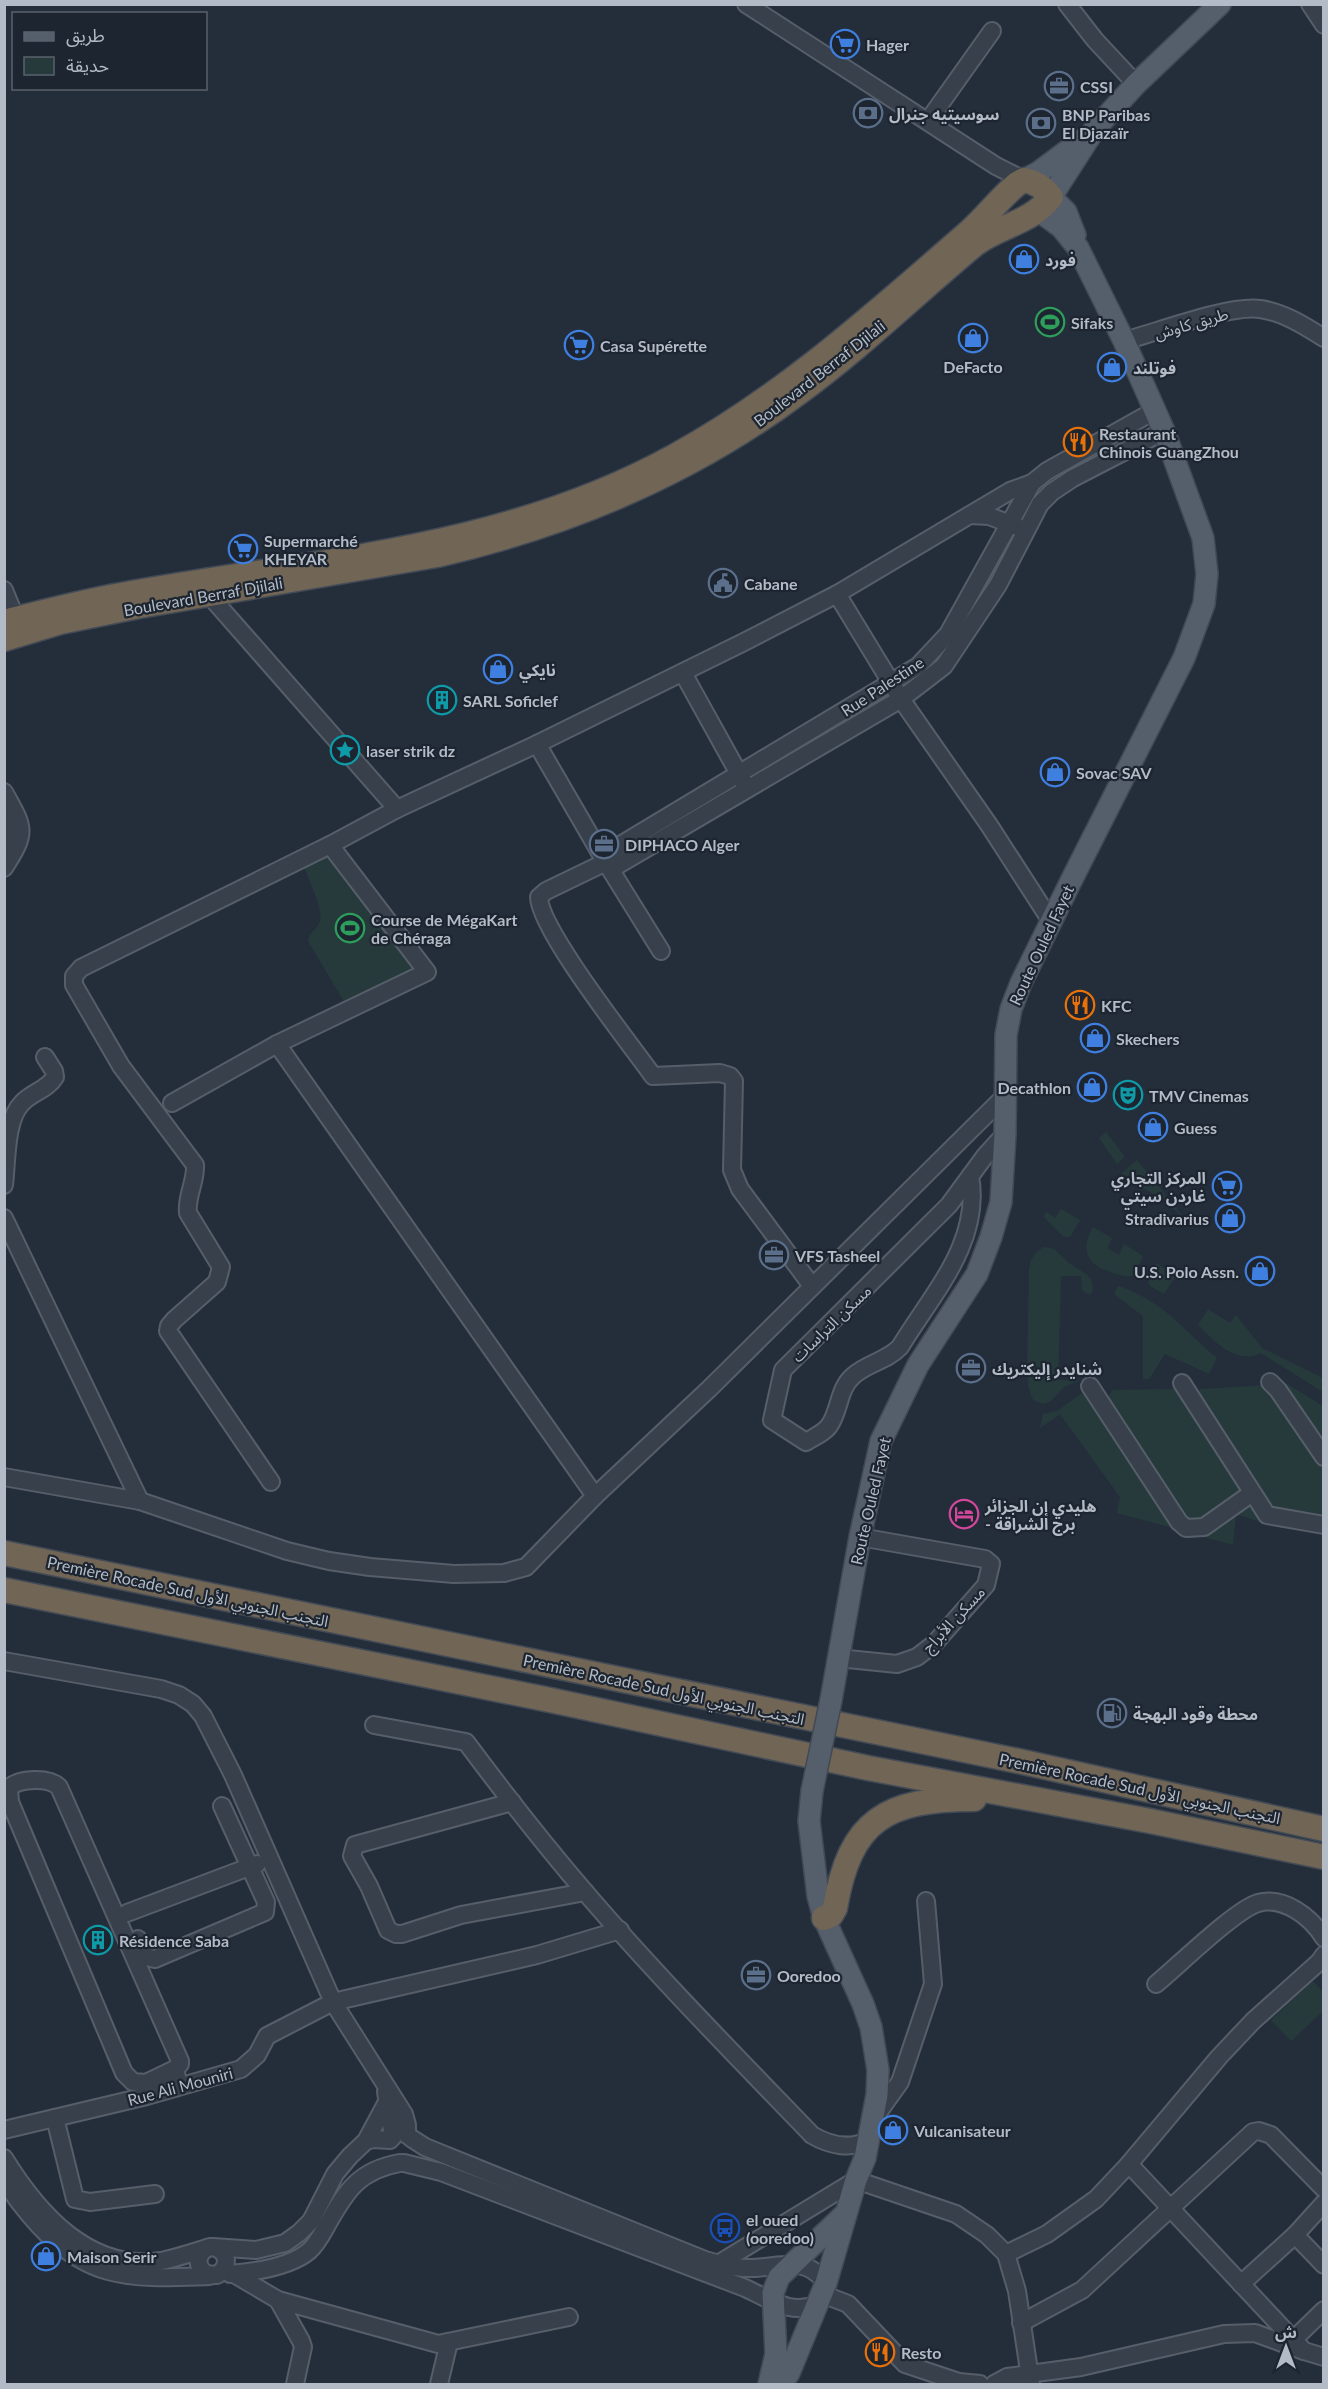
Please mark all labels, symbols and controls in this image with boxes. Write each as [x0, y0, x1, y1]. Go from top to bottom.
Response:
legend [12, 12, 207, 90]
text: طريق [66, 24, 105, 47]
supermarket icon: Hager [829, 28, 861, 60]
place label: Hager [866, 35, 909, 54]
text: حديقة [66, 54, 109, 76]
office icon: CSSI [1043, 70, 1075, 102]
place label: CSSI [1080, 77, 1113, 96]
bank icon: سوسيتيه جنرال [852, 97, 884, 129]
place label: سوسيتيه جنرال [889, 104, 999, 124]
place label: BNP Paribas El Djazaïr [1062, 105, 1150, 142]
bank icon: BNP Paribas El Djazaïr [1025, 107, 1057, 139]
shop icon: فورد [1008, 243, 1040, 275]
place label: فورد [1045, 250, 1076, 270]
street label: طريق كاوش [1152, 303, 1231, 345]
sports icon: Sifaks [1034, 306, 1066, 338]
place label: Sifaks [1071, 313, 1113, 332]
street label: Boulevard Berraf Djilali [750, 316, 888, 430]
shop icon: DeFacto [957, 322, 989, 354]
supermarket icon: Casa Supérette [563, 329, 595, 361]
place label: Casa Supérette [600, 336, 707, 355]
shop icon: فوتلند [1096, 351, 1128, 383]
place label: DeFacto [943, 357, 1003, 376]
place label: فوتلند [1133, 358, 1176, 378]
place label: Restaurant Chinois GuangZhou [1099, 424, 1239, 461]
restaurant icon: Restaurant Chinois GuangZhou [1062, 426, 1094, 458]
place label: Supermarché KHEYAR [264, 531, 358, 568]
supermarket icon: Supermarché KHEYAR [227, 533, 259, 565]
public building icon: Cabane [707, 567, 739, 599]
street label: Boulevard Berraf Djilali [122, 573, 284, 619]
place label: Cabane [744, 574, 798, 593]
street label: Rue Palestine [837, 652, 927, 720]
shop icon: نايكي [482, 653, 514, 685]
place label: نايكي [519, 660, 556, 683]
building icon: SARL Soficlef [426, 684, 458, 716]
place label: SARL Soficlef [463, 691, 558, 710]
place icon: laser strik dz [329, 734, 361, 766]
place label: laser strik dz [366, 741, 455, 760]
shop icon: Sovac SAV [1039, 756, 1071, 788]
place label: Sovac SAV [1076, 763, 1152, 782]
office icon: DIPHACO Alger [588, 828, 620, 860]
place label: DIPHACO Alger [625, 835, 739, 854]
street label: Route Ouled Fayet [1005, 882, 1077, 1008]
place label: Course de MégaKart de Chéraga [371, 910, 517, 947]
sports icon: Course de MégaKart de Chéraga [334, 912, 366, 944]
restaurant icon: KFC [1064, 989, 1096, 1021]
place label: KFC [1101, 996, 1132, 1015]
shop icon: Skechers [1079, 1022, 1111, 1054]
place label: Skechers [1116, 1029, 1180, 1048]
shop icon: Decathlon [1076, 1071, 1108, 1103]
place label: Decathlon [998, 1078, 1071, 1097]
theatre icon: TMV Cinemas [1112, 1079, 1144, 1111]
place label: TMV Cinemas [1149, 1086, 1249, 1105]
shop icon: Guess [1137, 1111, 1169, 1143]
place label: Guess [1174, 1118, 1217, 1137]
place label: المركز التجاري غاردن سيتي [1111, 1168, 1206, 1209]
supermarket icon: المركز التجاري غاردن سيتي [1211, 1170, 1243, 1202]
shop icon: Stradivarius [1214, 1202, 1246, 1234]
place label: Stradivarius [1125, 1209, 1209, 1228]
office icon: VFS Tasheel [758, 1239, 790, 1271]
place label: VFS Tasheel [794, 1246, 880, 1265]
shop icon: U.S. Polo Assn. [1244, 1255, 1276, 1287]
place label: U.S. Polo Assn. [1134, 1262, 1239, 1281]
street label: مسكن التراسات [787, 1280, 875, 1366]
office icon: شنايدر إليكتريك [955, 1352, 987, 1384]
place label: شنايدر إليكتريك [992, 1359, 1102, 1381]
street label: Route Ouled Fayet [846, 1435, 894, 1567]
place label: هليدي إن الجزائر - برج الشراقة [984, 1496, 1097, 1536]
hotel icon: هليدي إن الجزائر - برج الشراقة [948, 1498, 980, 1530]
street label: Première Rocade Sud التجنب الجنوبي الأول [45, 1552, 330, 1634]
street label: مسكن الأبراج [918, 1582, 991, 1659]
street label: Première Rocade Sud التجنب الجنوبي الأول [521, 1650, 806, 1732]
fuel station icon: محطة وقود البهجة [1096, 1697, 1128, 1729]
place label: محطة وقود البهجة [1133, 1704, 1258, 1724]
street label: Première Rocade Sud التجنب الجنوبي الأول [997, 1749, 1282, 1831]
building icon: Résidence Saba [82, 1924, 114, 1956]
place label: Résidence Saba [119, 1931, 229, 1950]
office icon: Ooredoo [740, 1959, 772, 1991]
place label: Ooredoo [777, 1966, 841, 1985]
street label: Rue Ali Mouniri [125, 2063, 235, 2109]
shop icon: Vulcanisateur [877, 2114, 909, 2146]
place label: Vulcanisateur [913, 2121, 1011, 2140]
place label: el oued (ooredoo) [746, 2210, 814, 2247]
bus stop icon: el oued (ooredoo) [709, 2212, 741, 2244]
shop icon: Maison Serir [30, 2240, 62, 2272]
place label: Maison Serir [67, 2247, 157, 2266]
north arrow [1256, 2317, 1316, 2377]
text: ش [1275, 2322, 1297, 2342]
restaurant icon: Resto [864, 2336, 896, 2368]
place label: Resto [901, 2343, 941, 2362]

